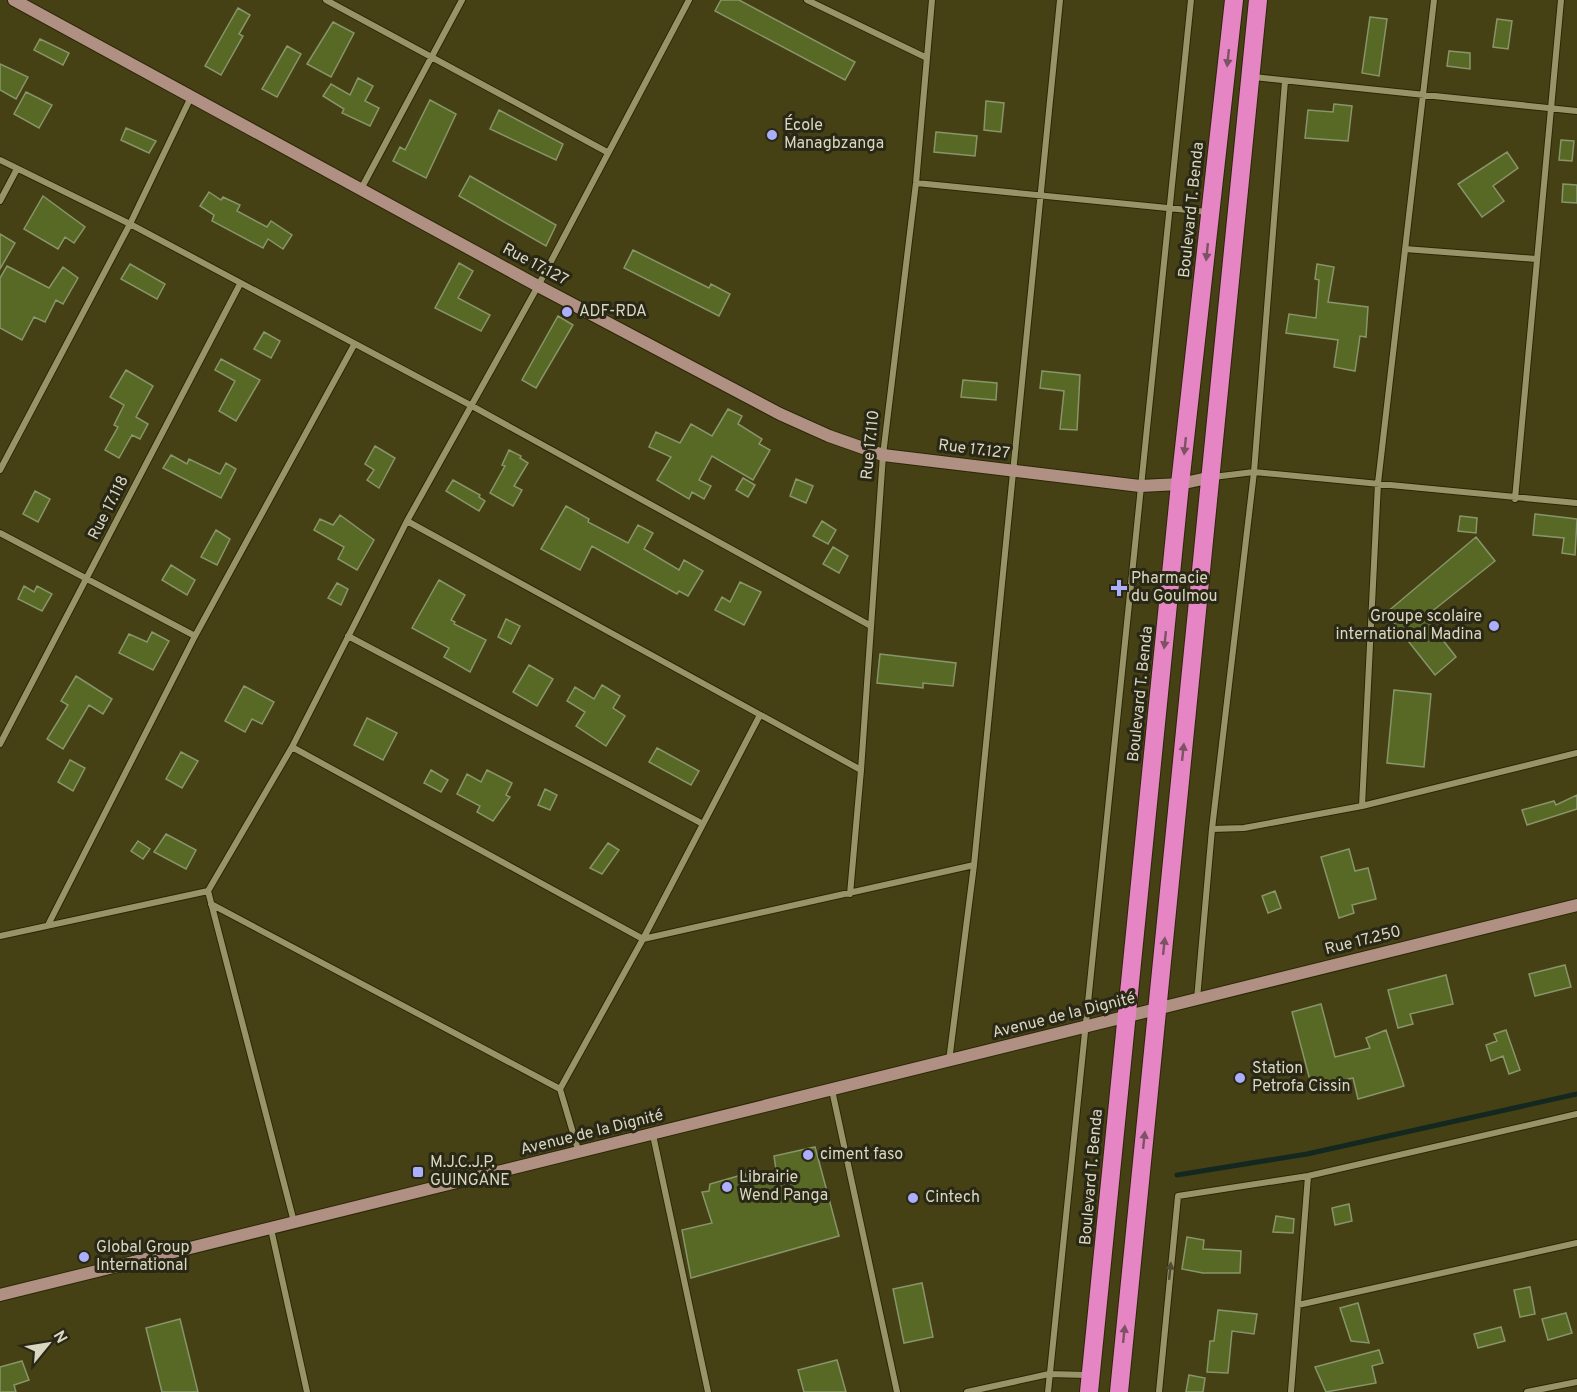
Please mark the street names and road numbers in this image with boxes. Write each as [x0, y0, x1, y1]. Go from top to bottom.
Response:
street label: Boulevard T. Benda [1175, 141, 1209, 279]
street label: Rue 17.127 [499, 239, 571, 291]
street label: Rue 17.110 [857, 409, 885, 481]
street label: Rue 17.127 [937, 436, 1011, 464]
street label: Rue 17.118 [84, 472, 134, 544]
street label: Boulevard T. Benda [1124, 625, 1158, 763]
street label: Rue 17.250 [1323, 922, 1403, 960]
street label: Avenue de la Dignité [990, 989, 1138, 1043]
street label: Avenue de la Dignité [518, 1106, 666, 1160]
street label: Boulevard T. Benda [1076, 1108, 1108, 1246]

